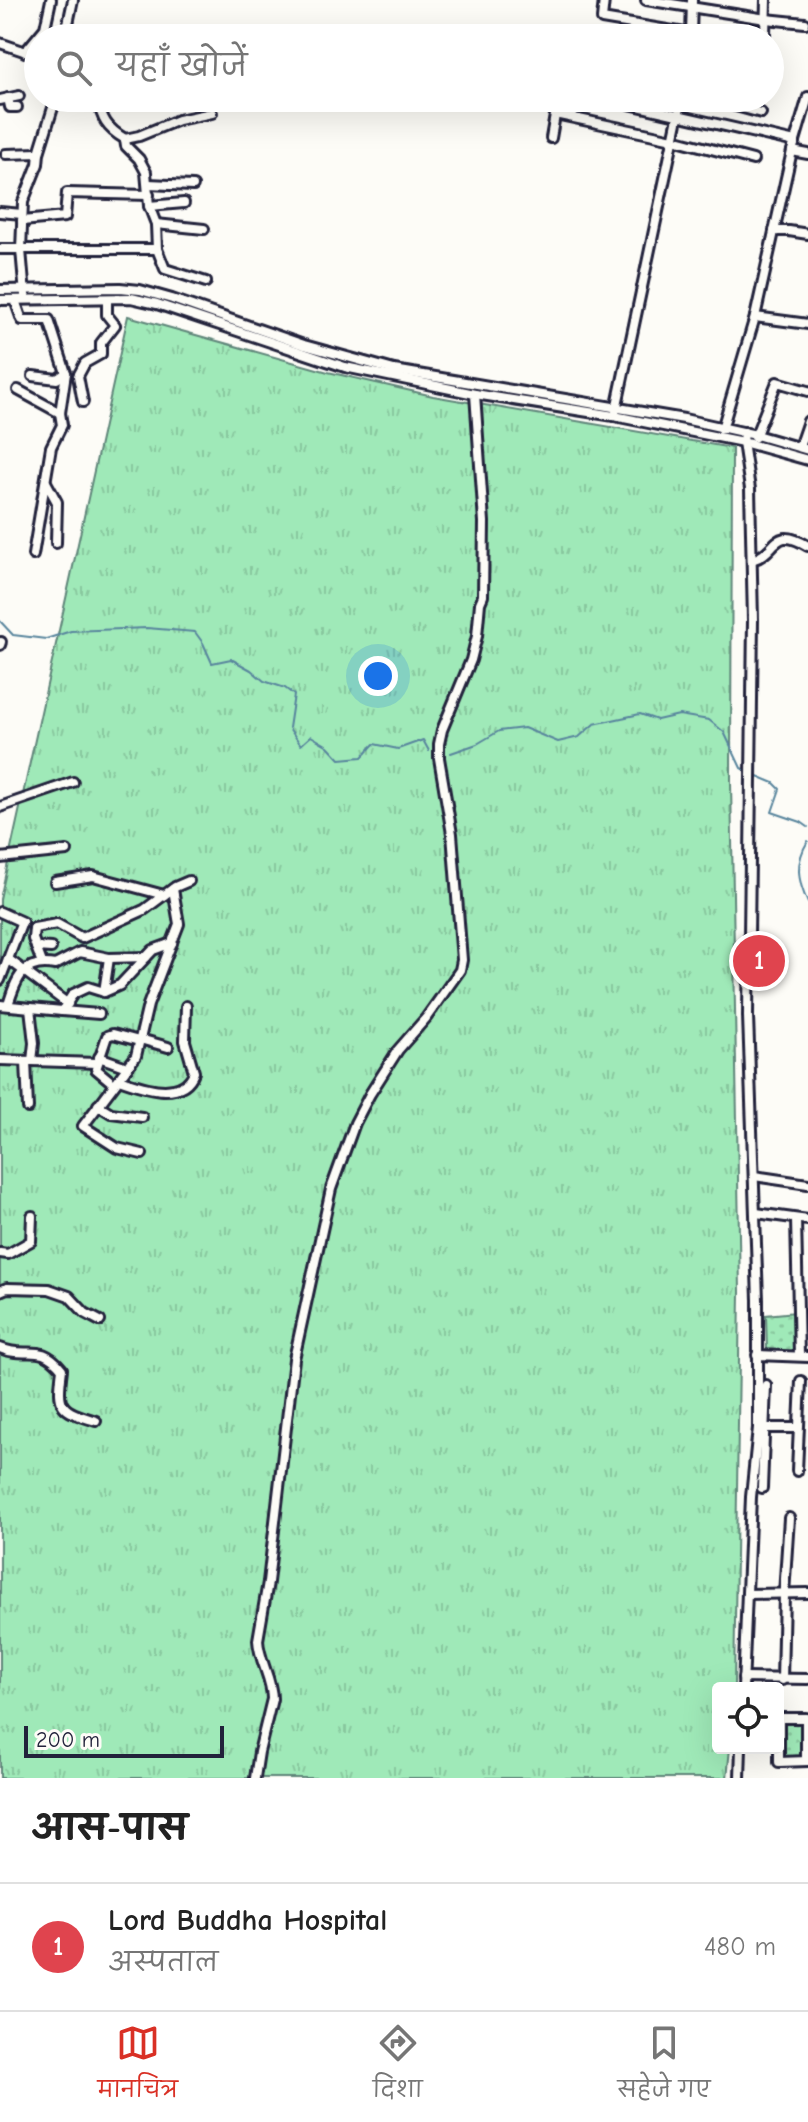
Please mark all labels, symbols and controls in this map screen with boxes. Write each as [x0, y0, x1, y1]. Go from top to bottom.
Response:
search box [24, 24, 784, 112]
icon: search [52, 46, 96, 90]
text: यहाँ खोजें [116, 49, 247, 84]
your location [358, 656, 398, 696]
pin: 1 [733, 931, 785, 991]
map controls [712, 1682, 784, 1754]
button: locate [712, 1682, 784, 1754]
scale bar [24, 1722, 224, 1758]
text: 200 m [36, 1727, 100, 1753]
text: आस-पास [32, 1808, 188, 1848]
text: Lord Buddha Hospital [108, 1903, 387, 1938]
text: 1 [53, 1932, 63, 1962]
text: 480 m [704, 1932, 776, 1962]
text: अस्पताल [108, 1948, 218, 1978]
tab: मानचित्र [97, 2021, 178, 2114]
tab: दिशा [373, 2021, 423, 2114]
tab: सहेजे गए [618, 2021, 711, 2114]

